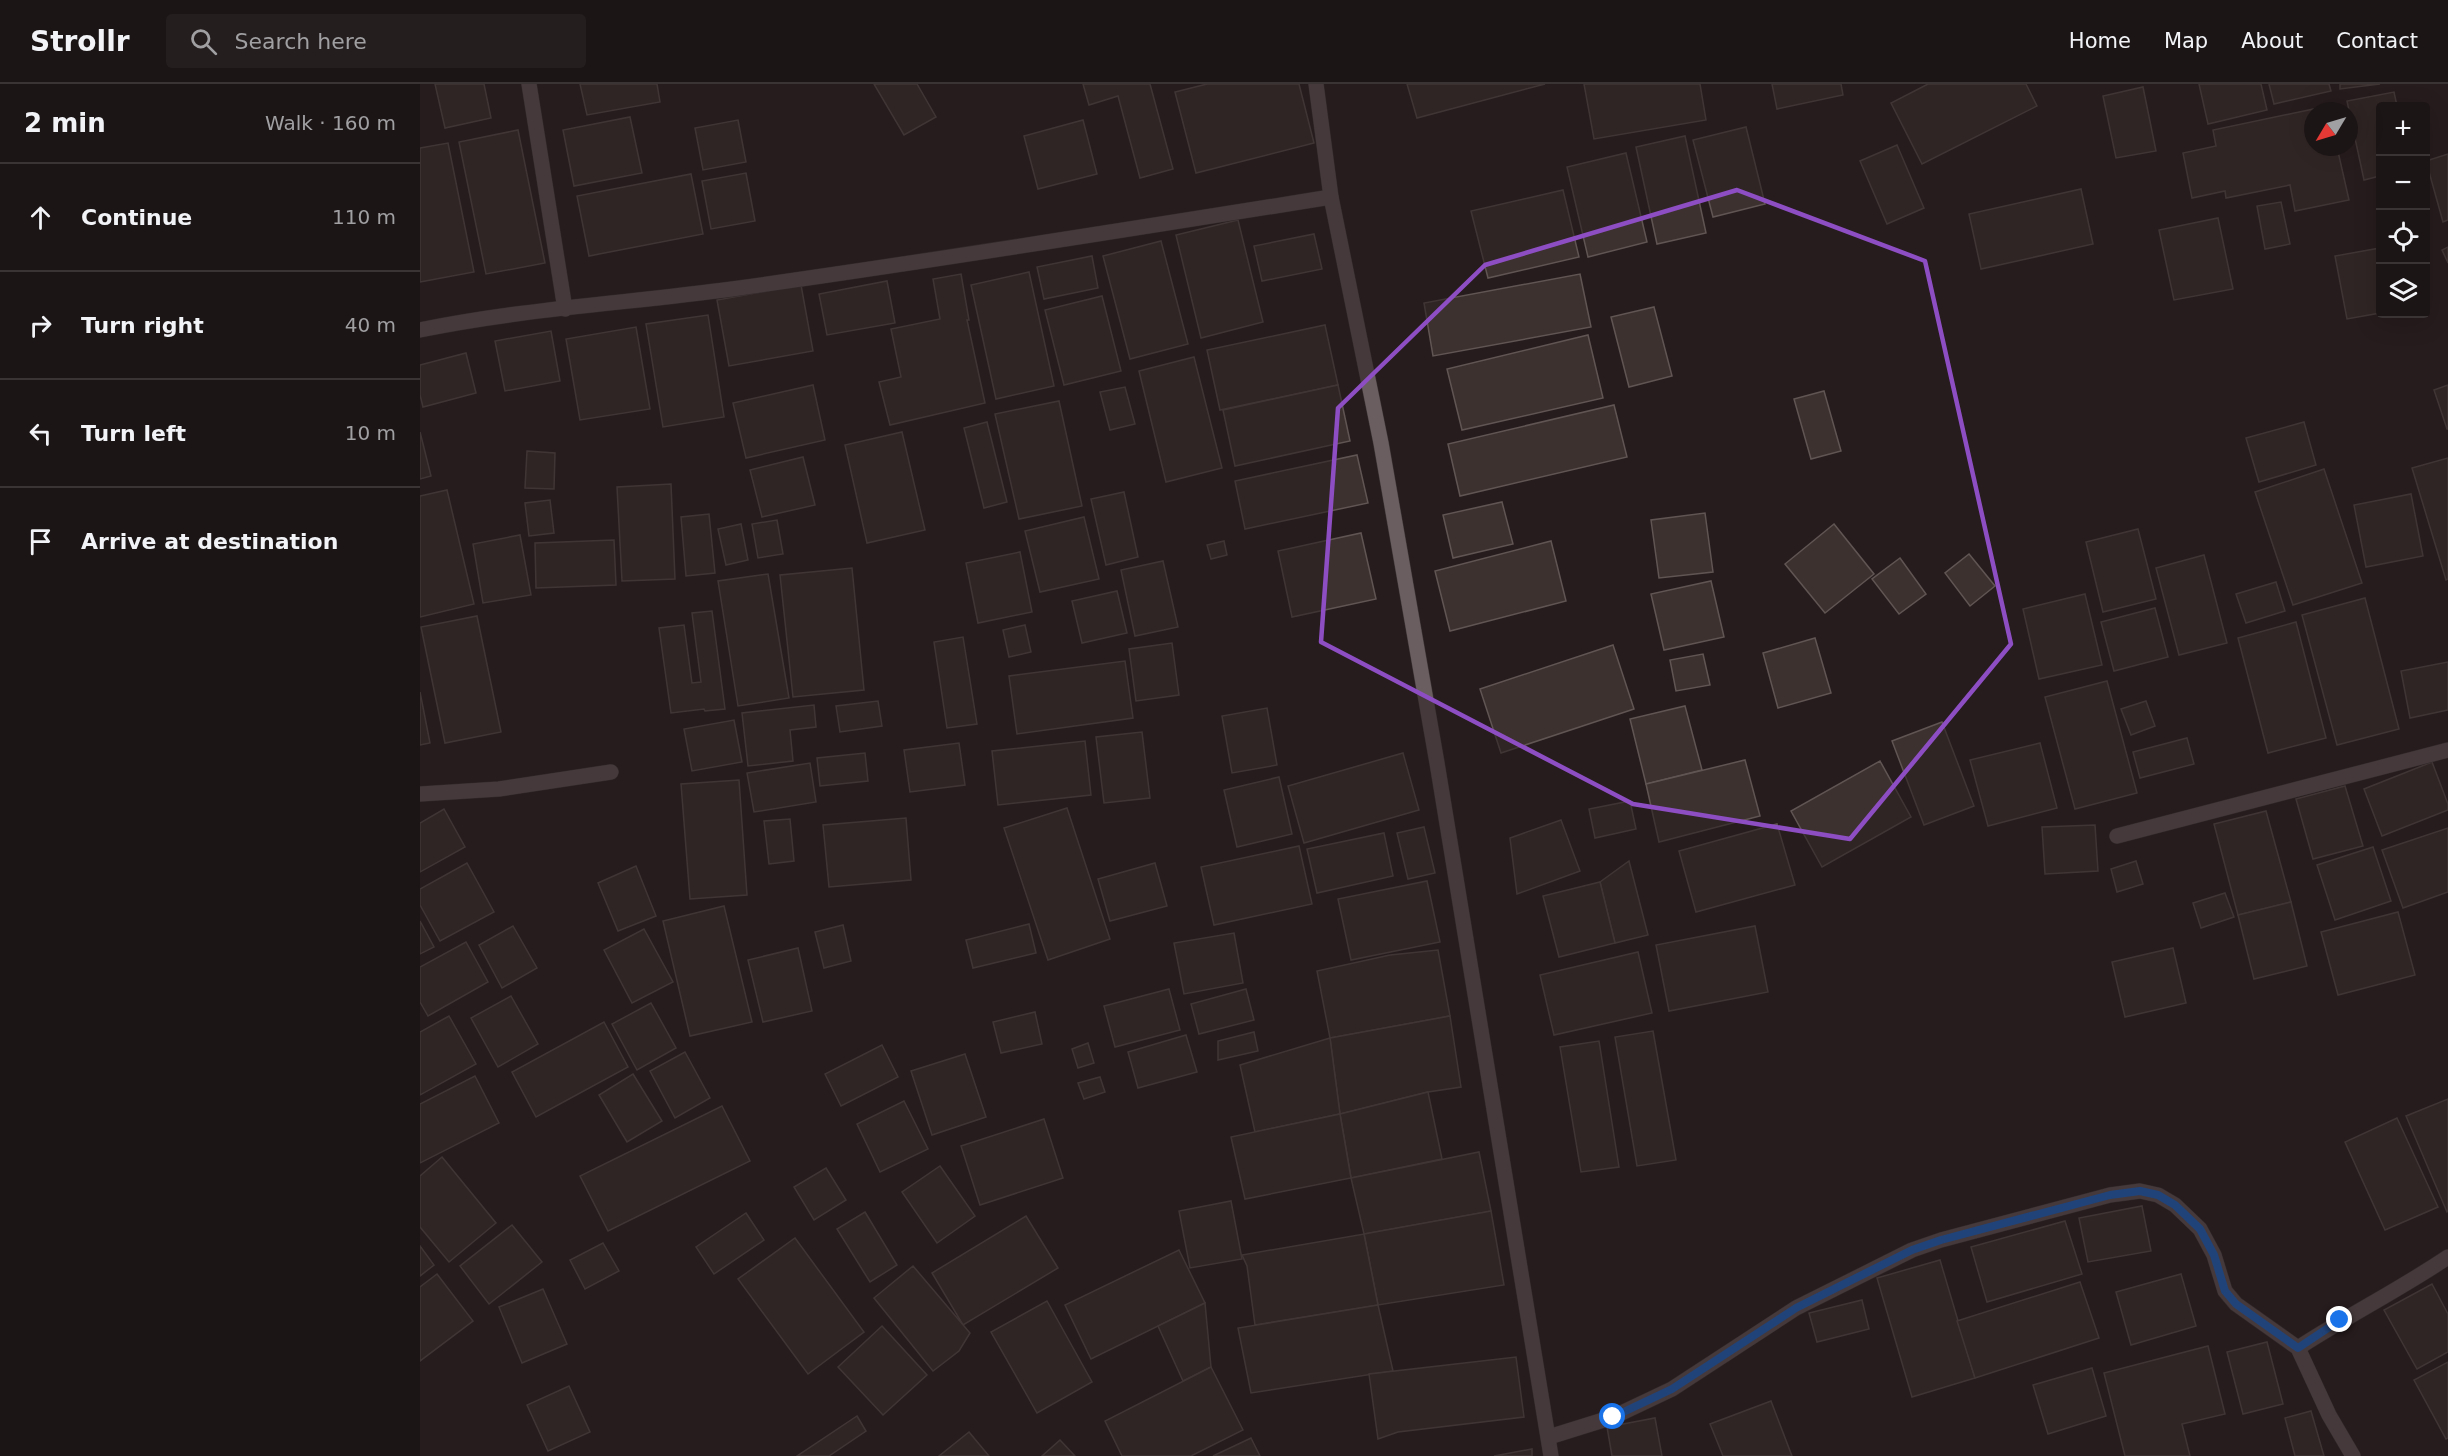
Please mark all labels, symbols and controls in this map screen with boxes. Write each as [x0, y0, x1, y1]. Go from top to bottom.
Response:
search box [166, 14, 586, 68]
text: Strollr [30, 25, 130, 58]
icon: search [187, 25, 220, 58]
text: Search here [235, 29, 367, 54]
text: Home [2069, 29, 2131, 53]
text: Map [2164, 29, 2208, 53]
text: About [2241, 29, 2303, 53]
text: Contact [2336, 29, 2418, 53]
north arrow [2304, 102, 2358, 156]
map controls [2376, 102, 2430, 318]
button: + [2376, 102, 2430, 156]
text: 2 min [24, 108, 106, 138]
text: Walk · 160 m [265, 111, 396, 135]
button: − [2376, 156, 2430, 210]
icon: ahead [24, 201, 57, 234]
text: Continue [81, 205, 192, 230]
text: 110 m [332, 205, 396, 229]
button: locate [2376, 210, 2430, 264]
button: layers [2376, 264, 2430, 318]
icon: right [24, 309, 57, 342]
text: Turn right [81, 313, 204, 338]
text: 40 m [345, 313, 396, 337]
icon: left [24, 417, 57, 450]
text: Turn left [81, 421, 186, 446]
text: 10 m [345, 421, 396, 445]
icon: arrive [24, 525, 57, 558]
text: Arrive at destination [81, 529, 338, 554]
route end [2326, 1306, 2352, 1332]
route start [1599, 1403, 1625, 1429]

